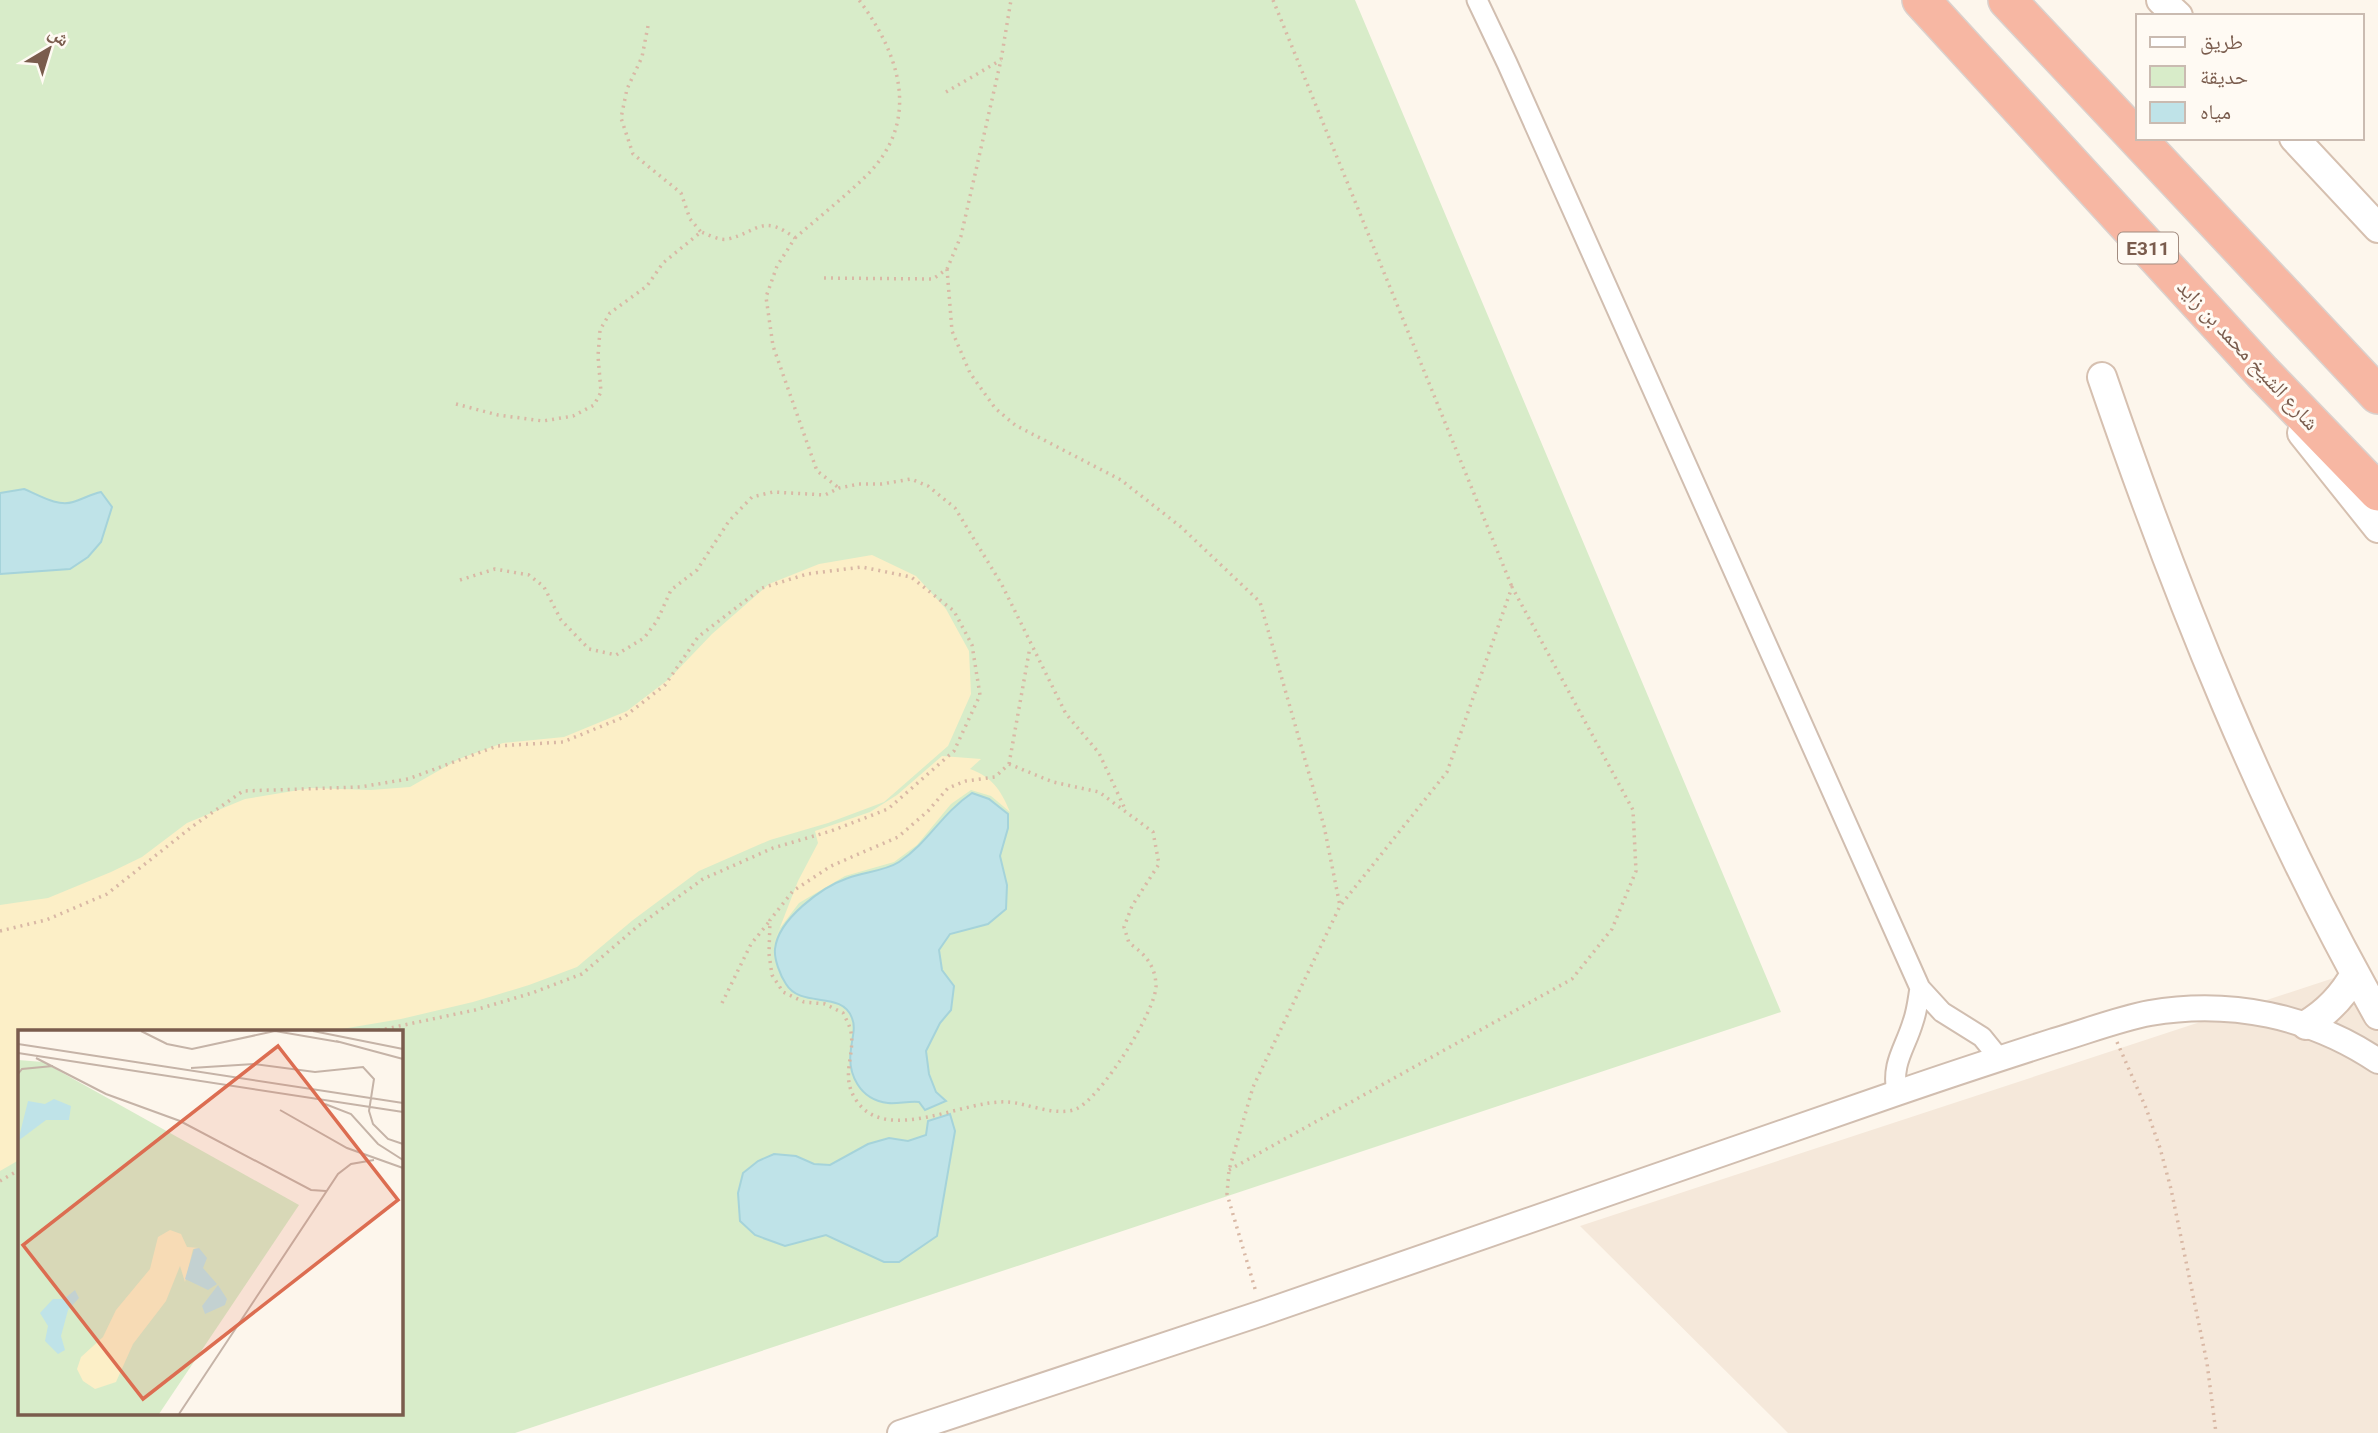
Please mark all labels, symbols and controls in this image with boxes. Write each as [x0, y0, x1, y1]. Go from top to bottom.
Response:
north arrow [14, 14, 84, 84]
legend [2136, 14, 2364, 140]
text: ش [44, 21, 74, 51]
text: طريق [2200, 30, 2243, 55]
text: حديقة [2200, 65, 2248, 89]
text: مياه [2200, 100, 2231, 124]
road number: E311 [2118, 232, 2178, 264]
street label: شارع الشيخ محمد بن زايد [2172, 275, 2324, 436]
inset map [18, 1030, 402, 1416]

